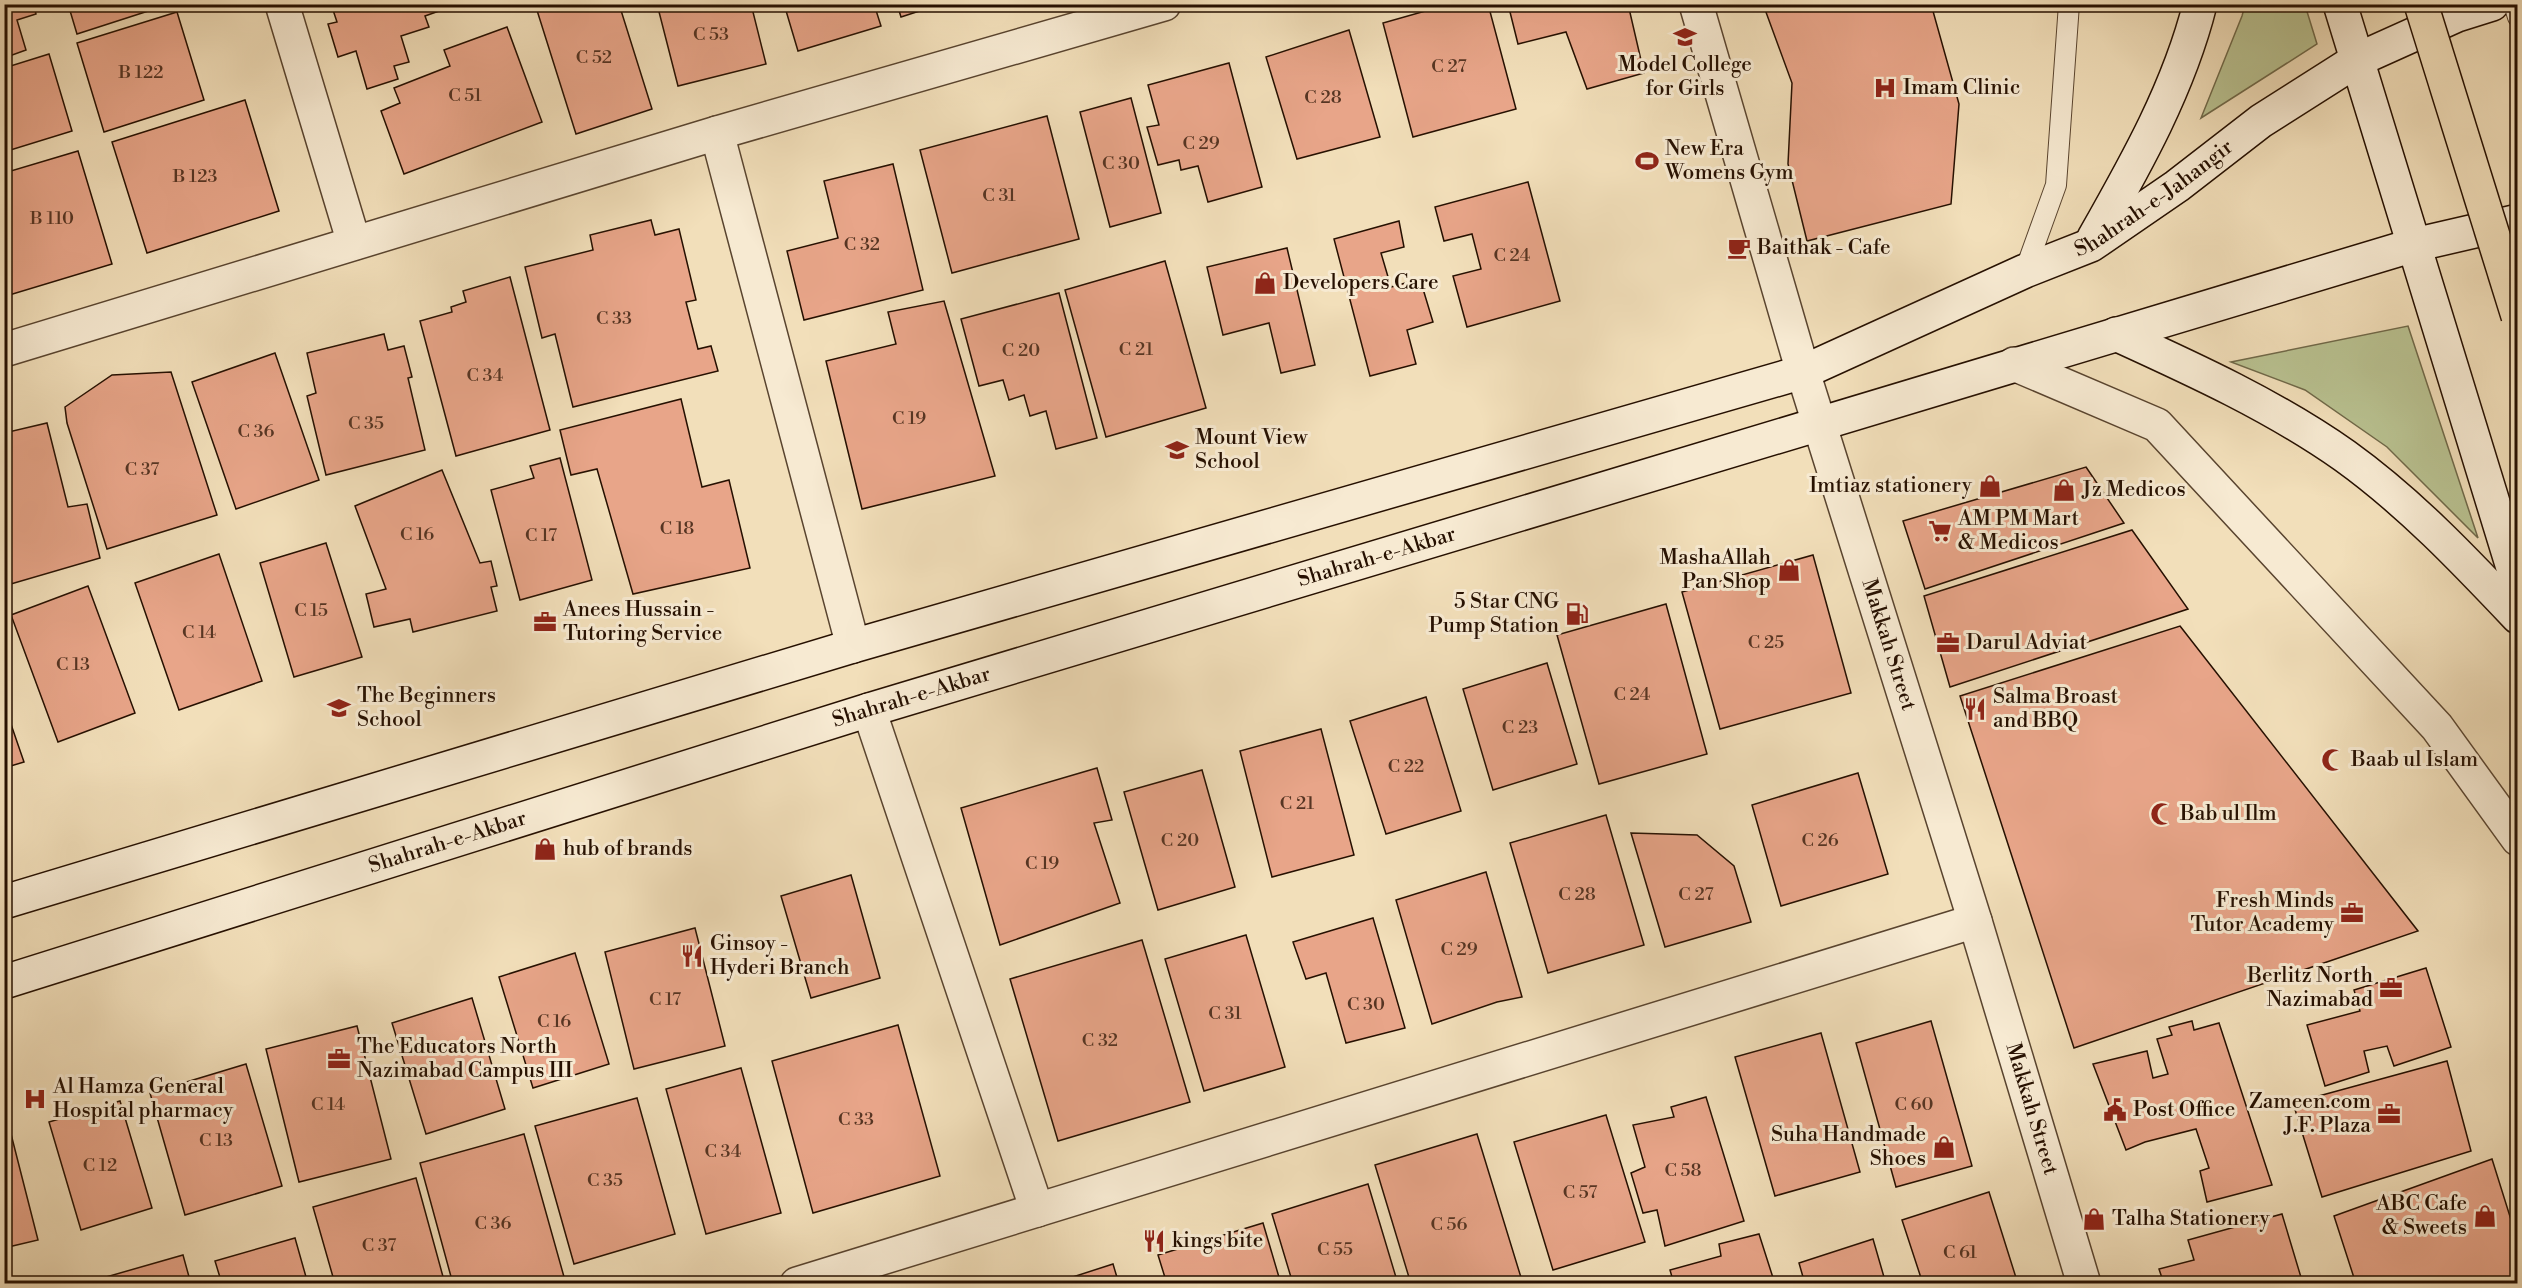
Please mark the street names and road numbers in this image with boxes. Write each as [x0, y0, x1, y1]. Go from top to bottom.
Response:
street label: Shahrah-e-Jahangir [2071, 134, 2239, 263]
street label: Shahrah-e-Akbar [1294, 521, 1459, 593]
street label: Makkah Street [1856, 576, 1921, 714]
street label: Shahrah-e-Akbar [829, 661, 994, 734]
street label: Shahrah-e-Akbar [365, 806, 530, 880]
street label: Makkah Street [1999, 1040, 2064, 1179]

